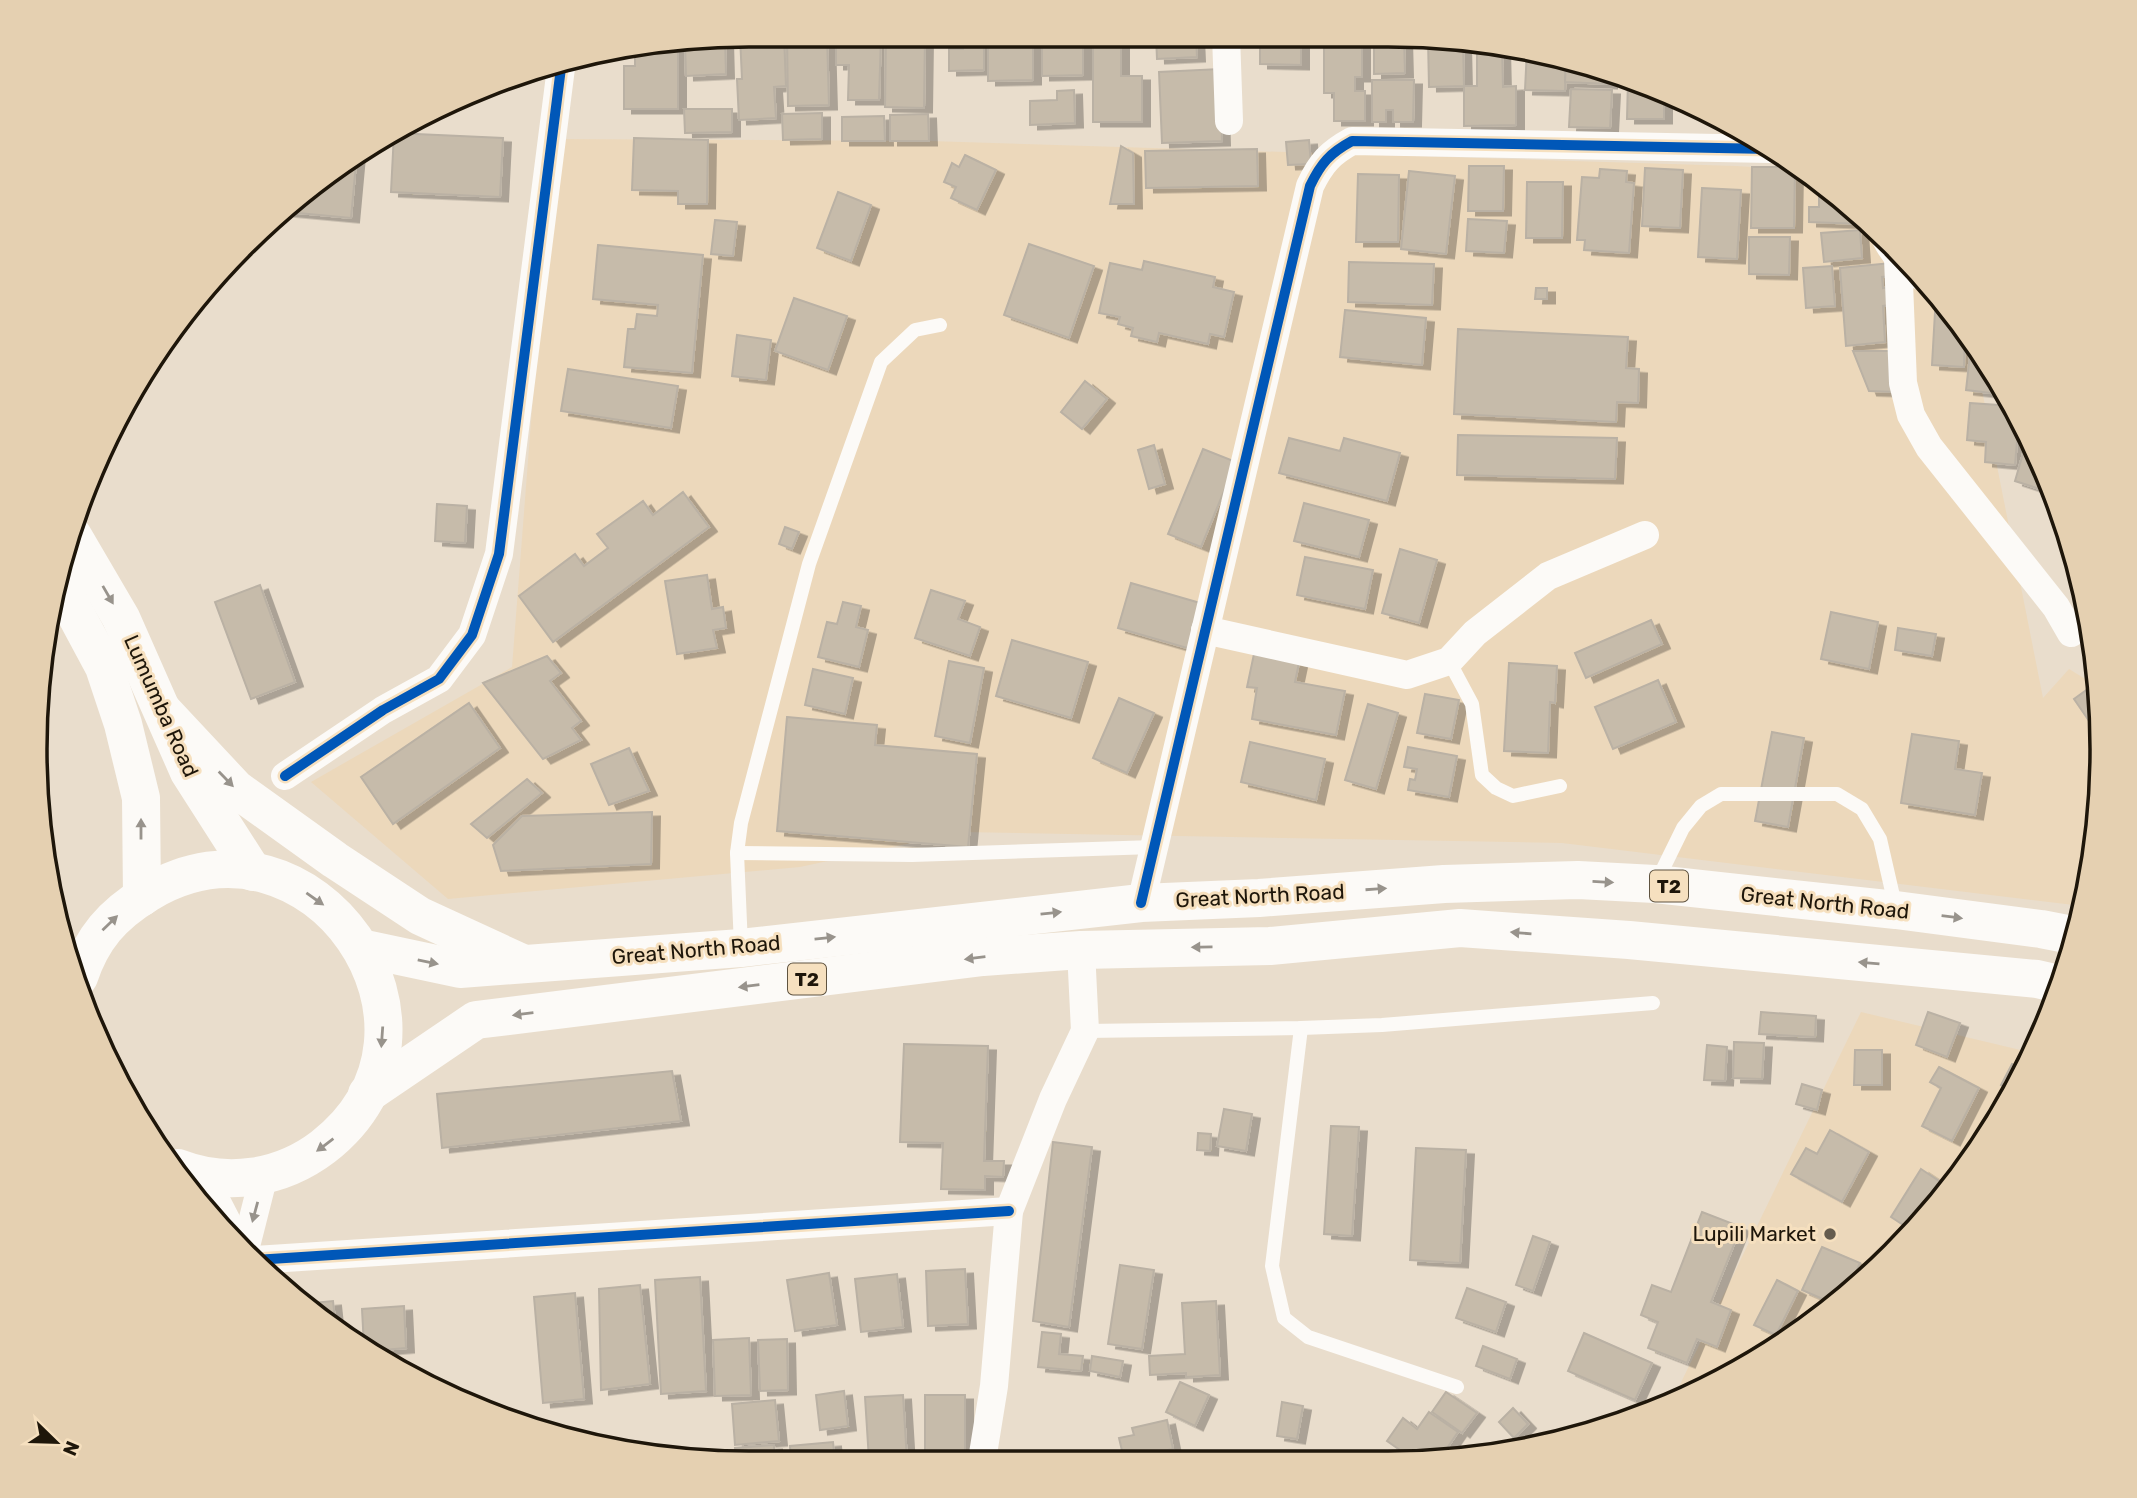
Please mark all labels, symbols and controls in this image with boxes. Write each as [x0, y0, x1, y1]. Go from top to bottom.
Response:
one-way arrow [101, 586, 114, 605]
street label: Lumumba Road [119, 631, 204, 781]
one-way arrow [218, 770, 234, 787]
one-way arrow [135, 817, 147, 839]
road number: T2 [1650, 870, 1688, 902]
one-way arrow [1593, 876, 1615, 887]
street label: Great North Road [1175, 879, 1345, 912]
street label: Great North Road [1740, 881, 1911, 924]
one-way arrow [1365, 884, 1387, 895]
one-way arrow [306, 892, 324, 906]
one-way arrow [1040, 907, 1062, 918]
one-way arrow [1941, 912, 1963, 923]
one-way arrow [101, 916, 118, 932]
one-way arrow [1509, 927, 1531, 938]
street label: Great North Road [611, 930, 781, 969]
one-way arrow [814, 933, 836, 944]
one-way arrow [1191, 942, 1213, 953]
one-way arrow [964, 952, 986, 963]
one-way arrow [417, 957, 439, 968]
one-way arrow [1858, 957, 1880, 968]
road number: T2 [788, 964, 826, 995]
one-way arrow [738, 980, 760, 991]
one-way arrow [512, 1009, 534, 1020]
one-way arrow [376, 1026, 387, 1048]
one-way arrow [316, 1138, 334, 1153]
one-way arrow [249, 1202, 259, 1223]
place label: Lupili Market [1692, 1221, 1816, 1246]
marker: Lupili Market [1822, 1226, 1838, 1242]
north arrow [21, 1407, 91, 1477]
text: N [58, 1438, 84, 1459]

